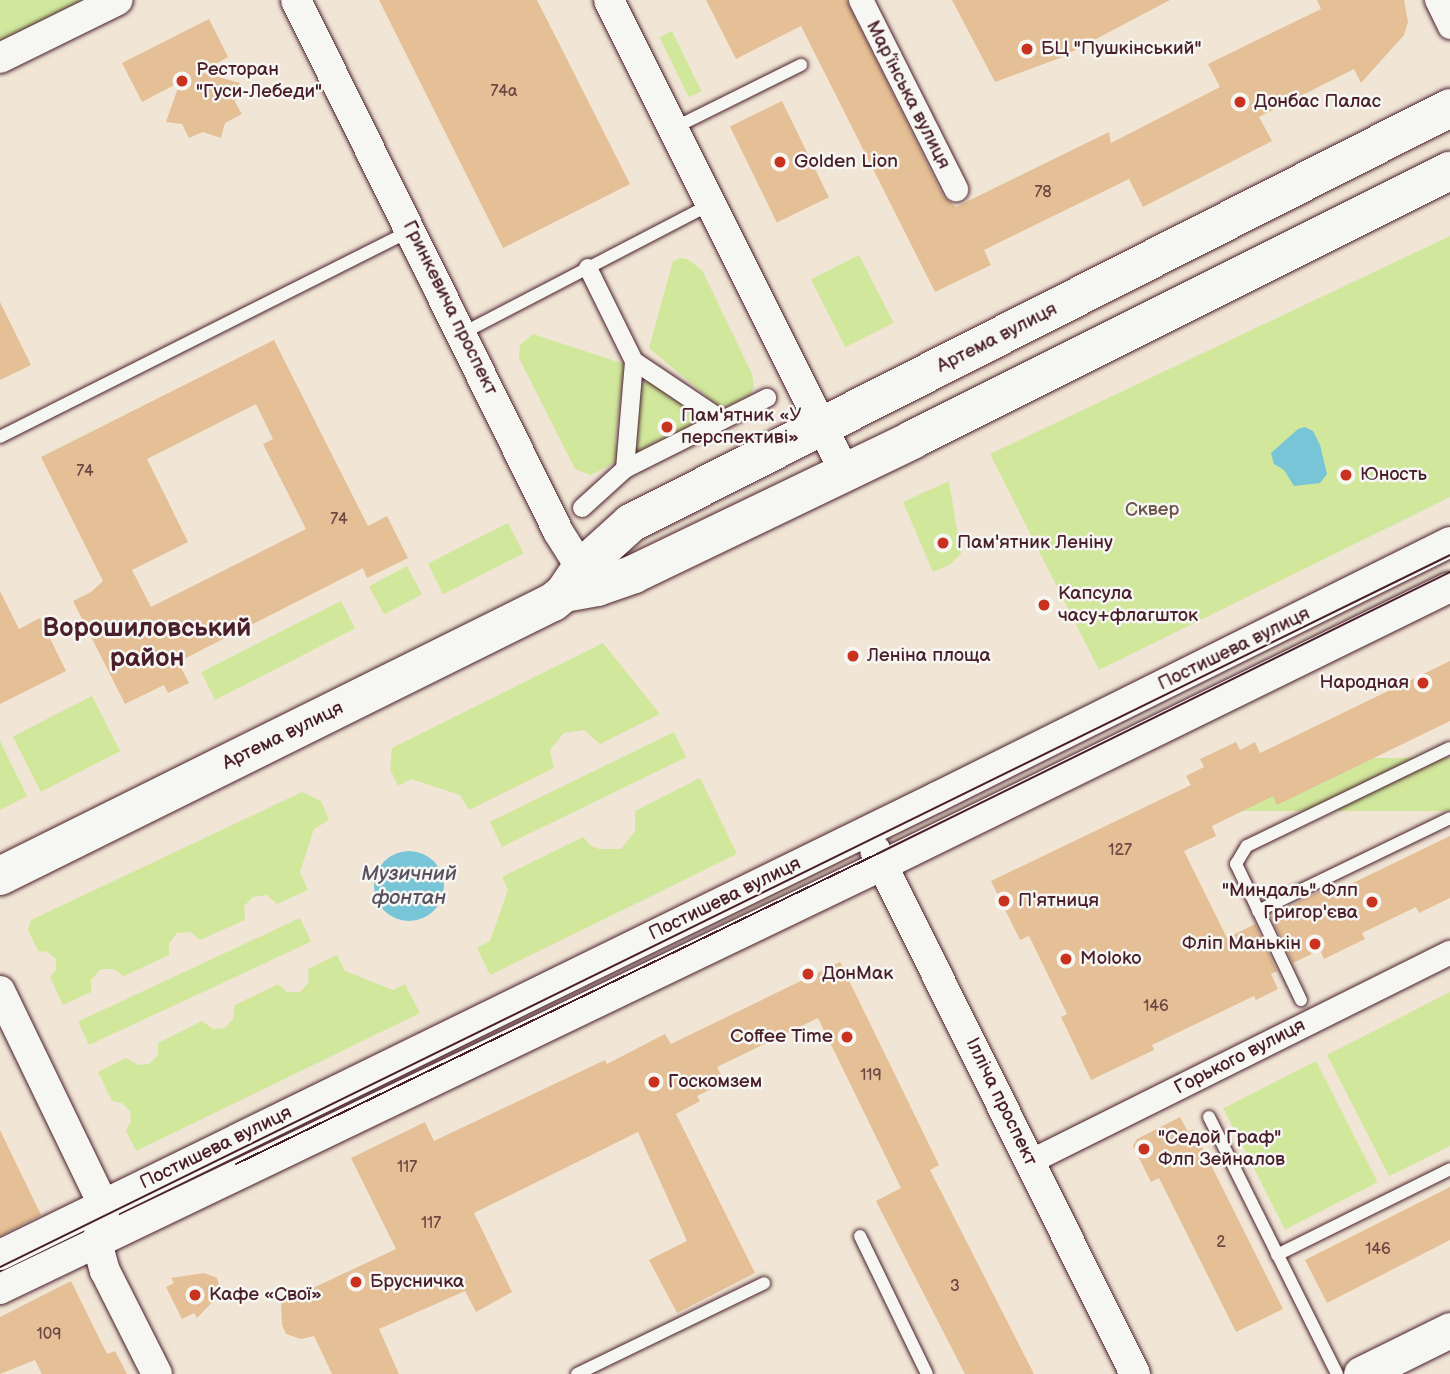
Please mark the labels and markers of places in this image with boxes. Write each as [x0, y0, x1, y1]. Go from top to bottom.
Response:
place label: БЦ "Пушкінський" [1041, 38, 1201, 60]
marker: БЦ "Пушкінський" [1019, 41, 1035, 57]
place label: Ресторан "Гуси-Лебеди" [196, 59, 322, 103]
marker: Ресторан "Гуси-Лебеди" [174, 73, 190, 89]
place label: Донбас Палас [1254, 91, 1381, 113]
marker: Донбас Палас [1232, 94, 1248, 110]
place label: Golden Lion [794, 151, 898, 173]
marker: Golden Lion [772, 154, 788, 170]
place label: Пам'ятник «У перспективі» [681, 405, 802, 449]
marker: Пам'ятник «У перспективі» [659, 419, 675, 435]
place label: Юность [1360, 464, 1427, 486]
marker: Юность [1338, 467, 1354, 483]
place label: Пам'ятник Леніну [957, 532, 1113, 554]
marker: Пам'ятник Леніну [935, 535, 951, 551]
place label: Капсула часу+флагшток [1058, 583, 1198, 627]
marker: Капсула часу+флагшток [1036, 597, 1052, 613]
place label: Леніна площа [867, 645, 991, 667]
marker: Леніна площа [845, 648, 861, 664]
place label: Народная [1319, 672, 1409, 694]
marker: Народная [1415, 675, 1431, 691]
place label: "Миндаль" Флп Григор'єва [1222, 880, 1358, 924]
place label: П'ятниця [1018, 890, 1099, 912]
marker: П'ятниця [996, 893, 1012, 909]
marker: "Миндаль" Флп Григор'єва [1364, 894, 1380, 910]
place label: Фліп Манькін [1182, 933, 1301, 955]
marker: Фліп Манькін [1307, 936, 1323, 952]
place label: Moloko [1080, 948, 1142, 970]
marker: Moloko [1058, 951, 1074, 967]
place label: ДонМак [822, 963, 893, 985]
marker: ДонМак [800, 966, 816, 982]
place label: Coffee Time [729, 1026, 833, 1048]
marker: Coffee Time [839, 1029, 855, 1045]
place label: Госкомзем [668, 1071, 762, 1093]
marker: Госкомзем [646, 1074, 662, 1090]
place label: "Седой Граф" Флп Зейналов [1158, 1127, 1285, 1171]
marker: "Седой Граф" Флп Зейналов [1136, 1141, 1152, 1157]
place label: Брусничка [370, 1271, 464, 1293]
marker: Брусничка [348, 1274, 364, 1290]
place label: Кафе «Свої» [209, 1284, 322, 1306]
marker: Кафе «Свої» [187, 1287, 203, 1303]

